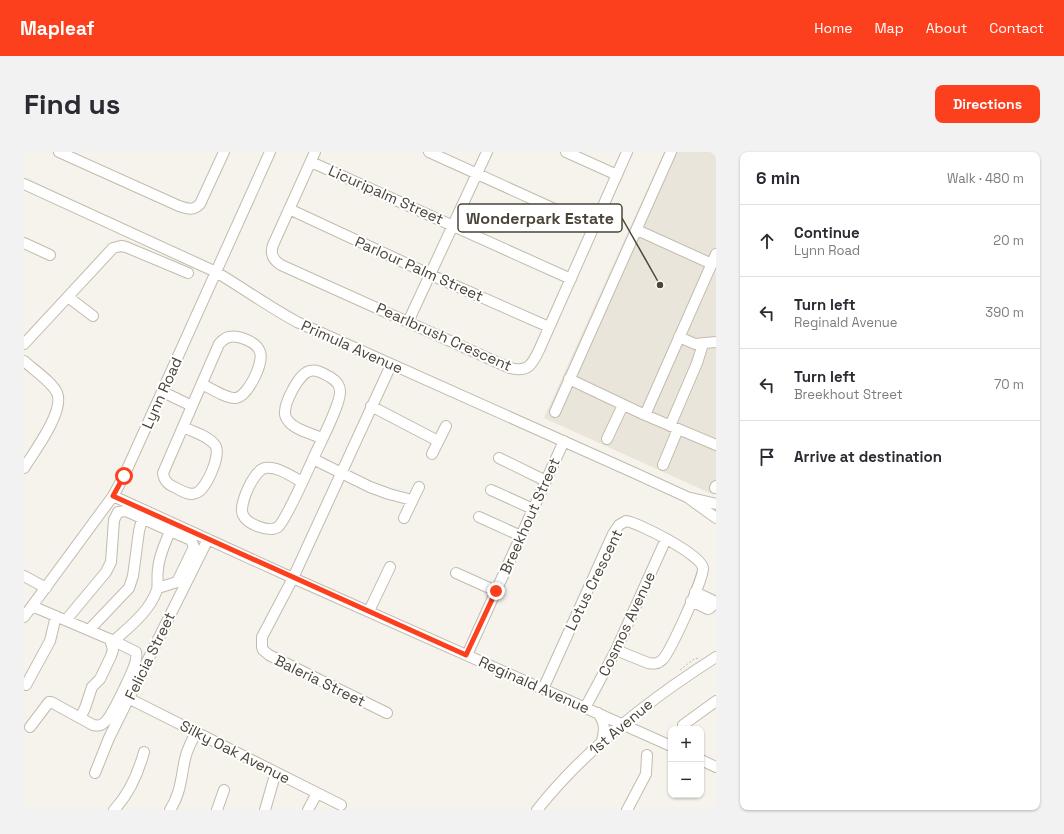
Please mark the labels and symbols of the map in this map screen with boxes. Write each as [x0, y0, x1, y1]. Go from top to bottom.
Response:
street label: Licuripalm Street [326, 161, 447, 228]
callout: Wonderpark Estate [458, 204, 622, 232]
text: Wonderpark Estate [466, 208, 614, 229]
street label: Parlour Palm Street [352, 232, 486, 305]
street label: Pearlbrush Crescent [373, 298, 515, 375]
street label: Primula Avenue [298, 316, 406, 377]
street label: Lynn Road [137, 354, 186, 432]
street label: Breekhout Street [495, 455, 564, 577]
route start [115, 467, 133, 485]
street label: Lotus Crescent [561, 526, 626, 634]
street label: Cosmos Avenue [594, 568, 659, 679]
route end [487, 582, 505, 600]
street label: Felicia Street [120, 609, 179, 703]
street label: Baleria Street [272, 650, 369, 711]
street label: Reginald Avenue [476, 652, 593, 718]
street label: 1st Avenue [585, 694, 657, 759]
street label: Silky Oak Avenue [177, 716, 294, 788]

